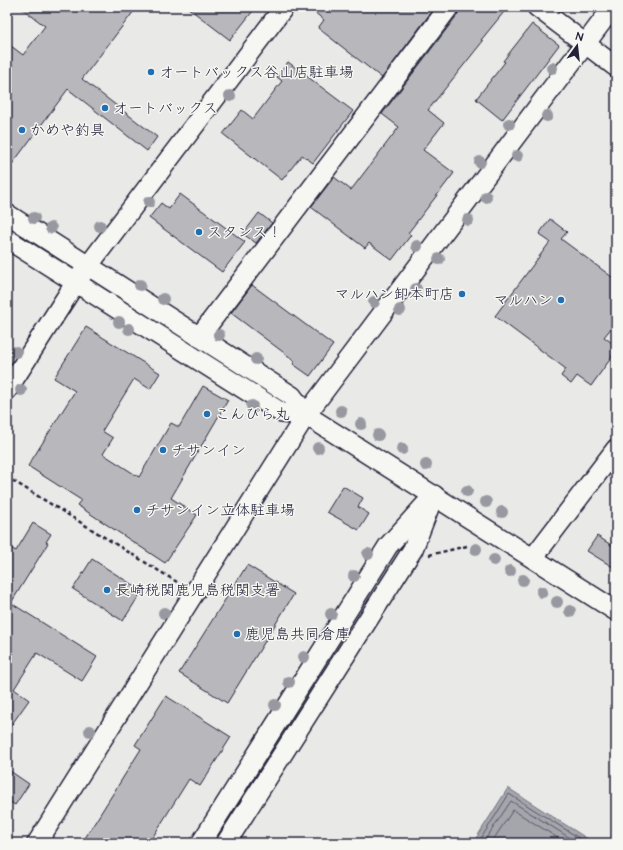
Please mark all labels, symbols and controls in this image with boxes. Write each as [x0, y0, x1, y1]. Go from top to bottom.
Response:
north arrow [557, 26, 597, 66]
text: N [574, 29, 585, 45]
place label: オートバックス谷山店駐車場 [159, 62, 354, 83]
marker: オートバックス谷山店駐車場 [146, 67, 156, 77]
place label: オートバックス [113, 98, 218, 119]
marker: オートバックス [100, 103, 110, 113]
place label: かめや釣具 [30, 120, 105, 141]
marker: かめや釣具 [17, 125, 27, 135]
place label: スタンス！ [207, 222, 282, 243]
marker: スタンス！ [194, 227, 204, 237]
place label: マルハン卸本町店 [335, 284, 454, 305]
marker: マルハン卸本町店 [457, 289, 467, 299]
place label: マルハン [494, 290, 553, 311]
marker: マルハン [556, 295, 566, 305]
place label: こんぴら丸 [215, 404, 290, 425]
marker: こんぴら丸 [202, 409, 212, 419]
place label: チサンイン [171, 440, 246, 461]
marker: チサンイン [158, 445, 168, 455]
place label: チサンイン立体駐車場 [145, 500, 295, 521]
marker: チサンイン立体駐車場 [132, 505, 142, 515]
place label: 長崎税関鹿児島税関支署 [115, 580, 280, 601]
marker: 長崎税関鹿児島税関支署 [102, 585, 112, 595]
place label: 鹿児島共同倉庫 [245, 624, 350, 645]
marker: 鹿児島共同倉庫 [232, 629, 242, 639]

